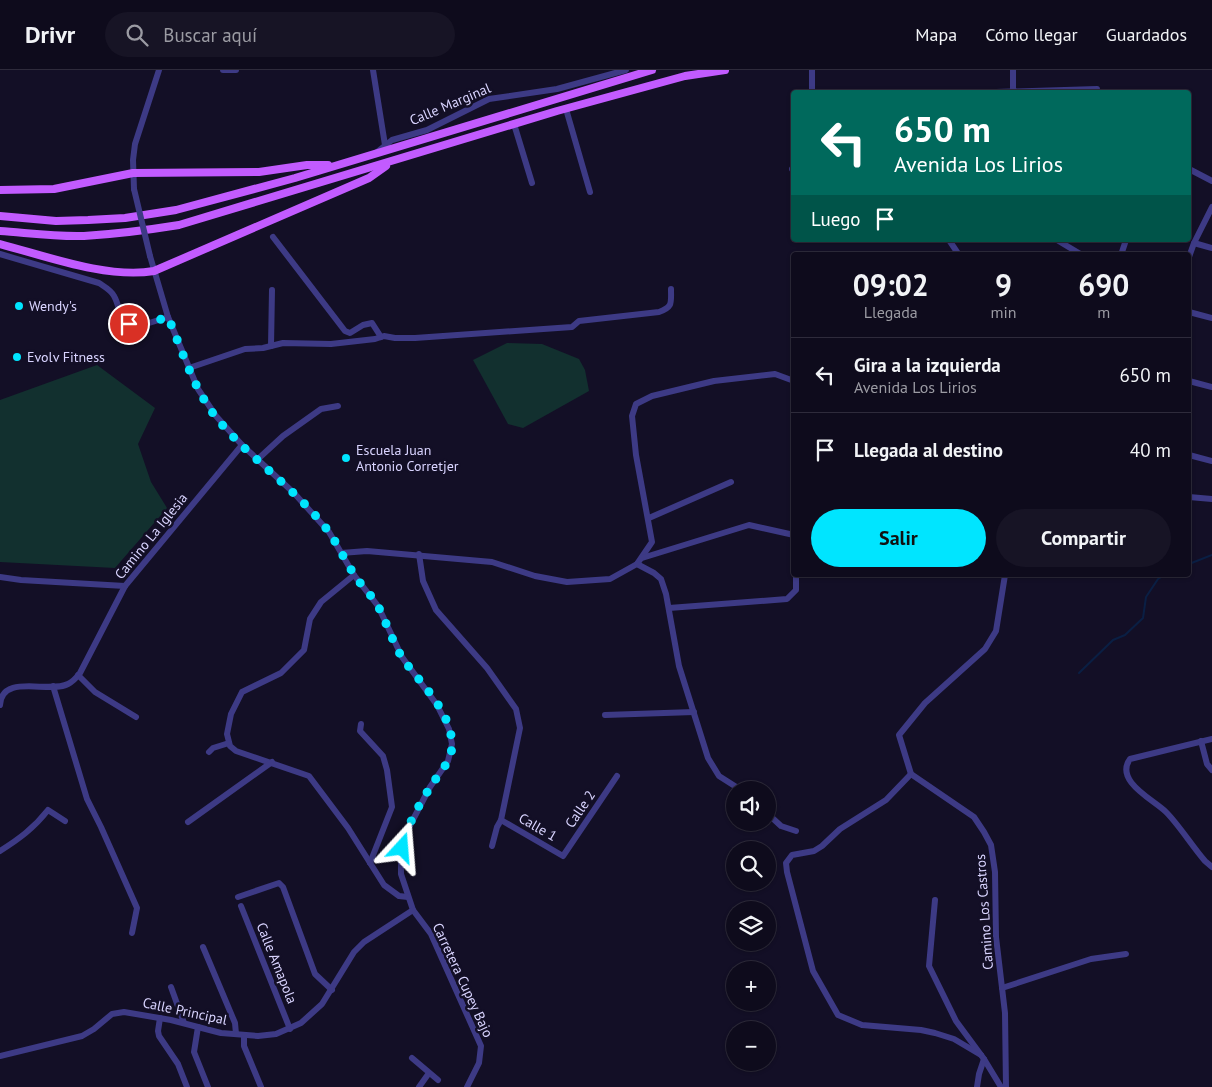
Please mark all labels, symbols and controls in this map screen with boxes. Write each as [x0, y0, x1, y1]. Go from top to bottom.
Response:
search box [105, 12, 455, 57]
text: Drivr [25, 19, 75, 50]
icon: search [123, 21, 151, 49]
text: Buscar aquí [163, 23, 257, 47]
text: Mapa [915, 23, 957, 46]
text: Cómo llegar [985, 23, 1078, 46]
text: Guardados [1106, 23, 1187, 46]
street label: Calle Marginal [407, 79, 493, 129]
text: 650 m [894, 106, 991, 152]
icon: left [811, 110, 876, 175]
text: Avenida Los Lirios [894, 150, 1063, 178]
icon: arrive [871, 205, 899, 233]
text: Luego [811, 207, 861, 231]
text: 09:02 [853, 265, 929, 304]
text: 9 [995, 265, 1012, 304]
text: 690 [1078, 265, 1129, 304]
place label: Wendy's [29, 297, 77, 315]
marker: Wendy's [13, 300, 25, 312]
text: Llegada [864, 302, 918, 322]
text: min [991, 302, 1017, 322]
text: m [1097, 302, 1110, 322]
pin [108, 303, 150, 345]
icon: arrive [115, 310, 143, 338]
place label: Evolv Fitness [27, 348, 105, 366]
marker: Evolv Fitness [11, 351, 23, 363]
text: Gira a la izquierda [854, 353, 1001, 377]
icon: left [811, 361, 839, 389]
text: 650 m [1119, 363, 1171, 387]
text: Avenida Los Lirios [854, 377, 977, 397]
icon: arrive [811, 436, 839, 464]
text: Llegada al destino [854, 438, 1003, 462]
text: 40 m [1130, 438, 1171, 462]
place label: Escuela Juan Antonio Corretjer [356, 441, 459, 475]
marker: Escuela Juan Antonio Corretjer [340, 452, 352, 464]
street label: Camino La Iglesia [111, 489, 191, 583]
button: Salir [811, 509, 986, 567]
button: Compartir [996, 509, 1171, 567]
map controls [726, 781, 776, 1071]
button: sound [726, 781, 776, 831]
street label: Calle 2 [561, 787, 599, 831]
street label: Calle 1 [516, 809, 560, 845]
position arrow [375, 821, 427, 873]
button: search [726, 841, 776, 891]
street label: Camino Los Castros [971, 854, 997, 970]
button: layers [726, 901, 776, 951]
street label: Calle Amapola [253, 920, 301, 1006]
street label: Carretera Cupey Bajo [429, 920, 497, 1040]
button: + [726, 961, 776, 1011]
street label: Calle Principal [141, 993, 229, 1029]
button: − [726, 1021, 776, 1071]

